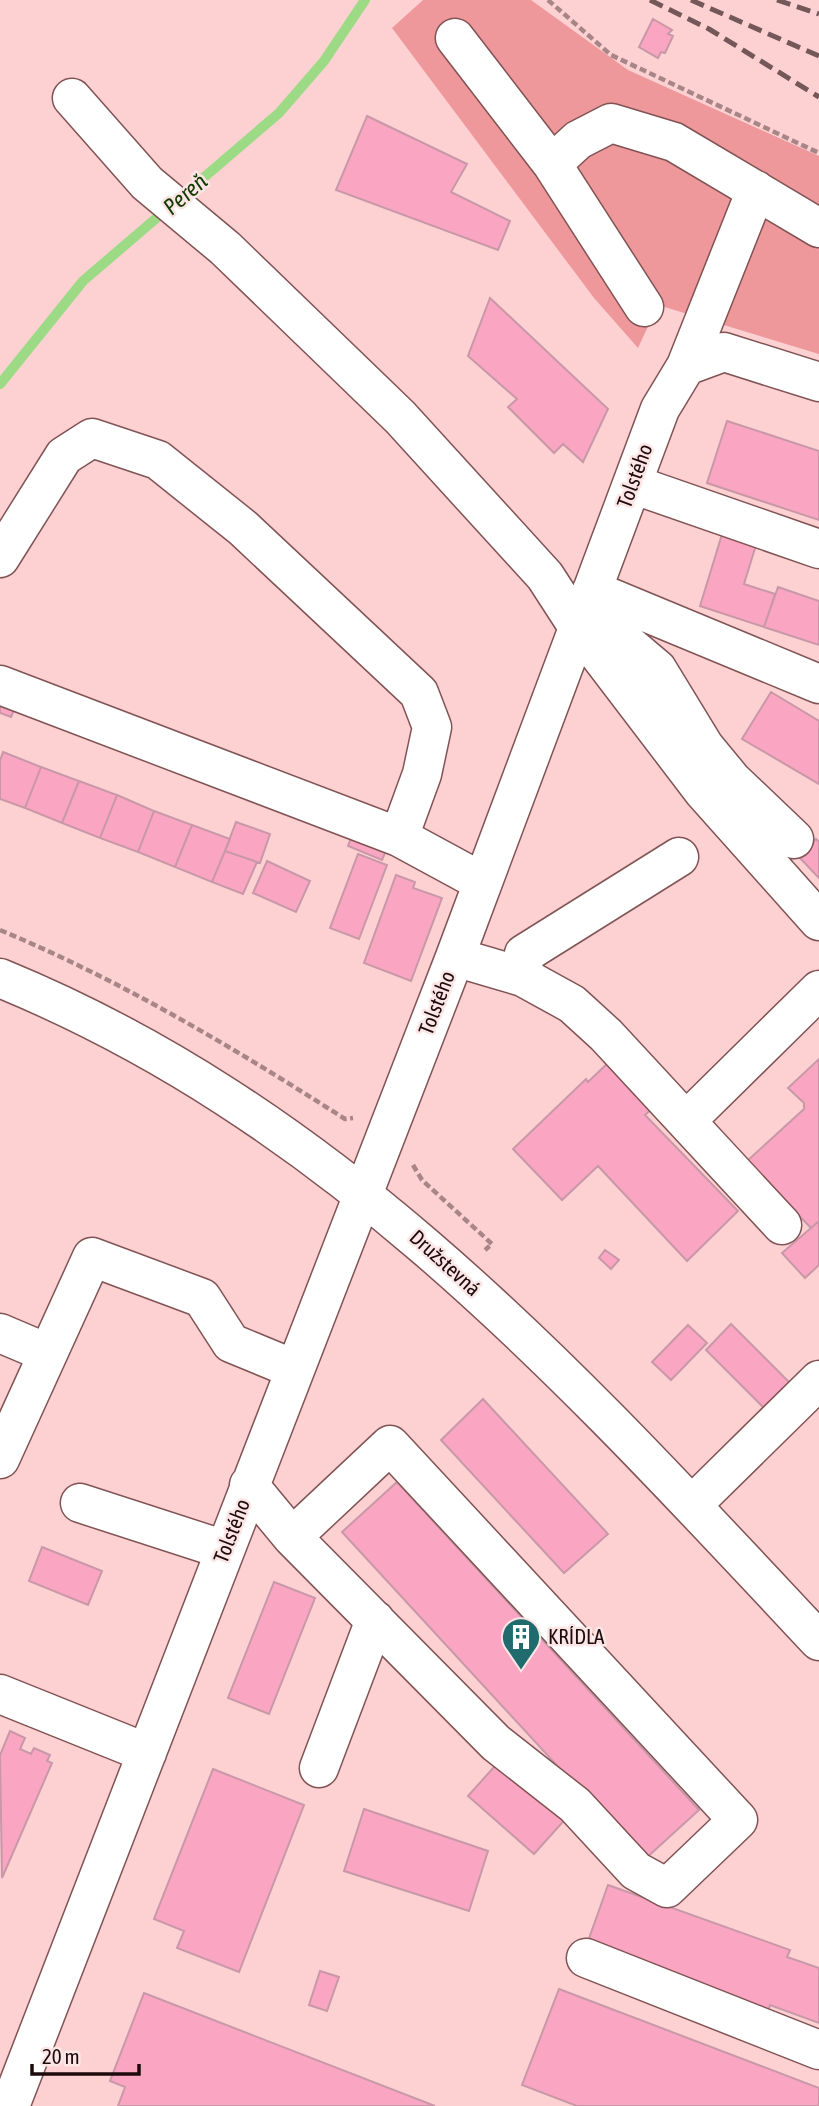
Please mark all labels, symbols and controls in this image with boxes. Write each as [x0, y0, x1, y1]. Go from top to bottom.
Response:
water label: Pereň [158, 168, 212, 220]
street label: Tolstého [611, 440, 657, 511]
street label: Tolstého [413, 967, 459, 1038]
street label: Družstevná [405, 1224, 486, 1300]
street label: Tolstého [208, 1495, 254, 1566]
building icon: KRÍDLA [500, 1616, 542, 1671]
place label: KRÍDLA [548, 1624, 605, 1648]
scale bar [32, 2032, 138, 2076]
text: 20 m [42, 2044, 80, 2068]

